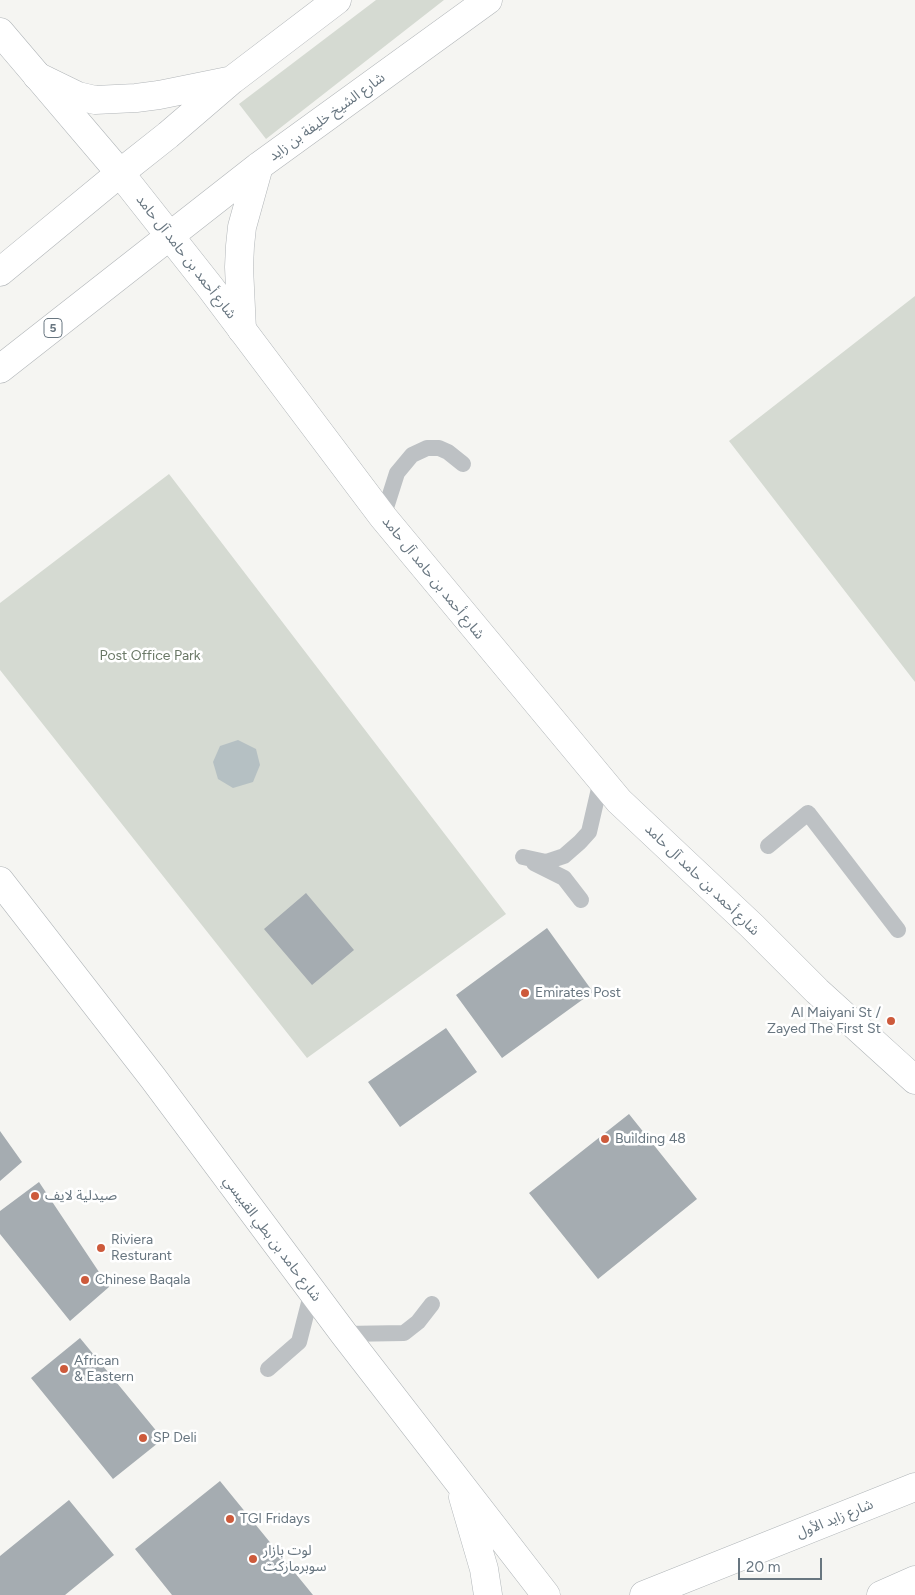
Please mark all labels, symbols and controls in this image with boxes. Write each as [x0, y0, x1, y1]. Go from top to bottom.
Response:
street label: شارع الشيخ خليفة بن زايد [266, 69, 388, 165]
street label: شارع أحمد بن حامد آل حامد [132, 192, 240, 322]
road number: 5 [44, 318, 62, 338]
street label: شارع أحمد بن حامد آل حامد [378, 513, 488, 643]
park label: Post Office Park [99, 648, 201, 664]
street label: شارع أحمد بن حامد آل حامد [641, 821, 763, 939]
place label: Emirates Post [535, 985, 621, 1001]
marker: Emirates Post [519, 987, 531, 999]
place label: Al Maiyani St / Zayed The First St [767, 1005, 881, 1038]
marker: Al Maiyani St / Zayed The First St [885, 1015, 897, 1027]
place label: Building 48 [615, 1131, 686, 1147]
marker: Building 48 [599, 1133, 611, 1145]
street label: شارع حامد بن بطي القبيسي [219, 1173, 325, 1305]
place label: صيدلية لايف [45, 1188, 117, 1204]
marker: صيدلية لايف [29, 1190, 41, 1202]
place label: Riviera Resturant [111, 1232, 172, 1264]
marker: Riviera Resturant [95, 1242, 107, 1254]
place label: Chinese Baqala [95, 1272, 190, 1288]
marker: Chinese Baqala [79, 1274, 91, 1286]
place label: African & Eastern [74, 1353, 134, 1385]
marker: African & Eastern [58, 1363, 70, 1375]
place label: SP Deli [153, 1430, 197, 1446]
marker: SP Deli [137, 1432, 149, 1444]
street label: شارع زايد الأول [794, 1496, 876, 1542]
place label: TGI Fridays [240, 1511, 310, 1527]
marker: TGI Fridays [224, 1513, 236, 1525]
place label: لوت بازار سوبرماركت [263, 1543, 326, 1575]
scale bar [740, 1548, 824, 1580]
marker: لوت بازار سوبرماركت [247, 1553, 259, 1565]
text: 20 m [746, 1558, 780, 1576]

